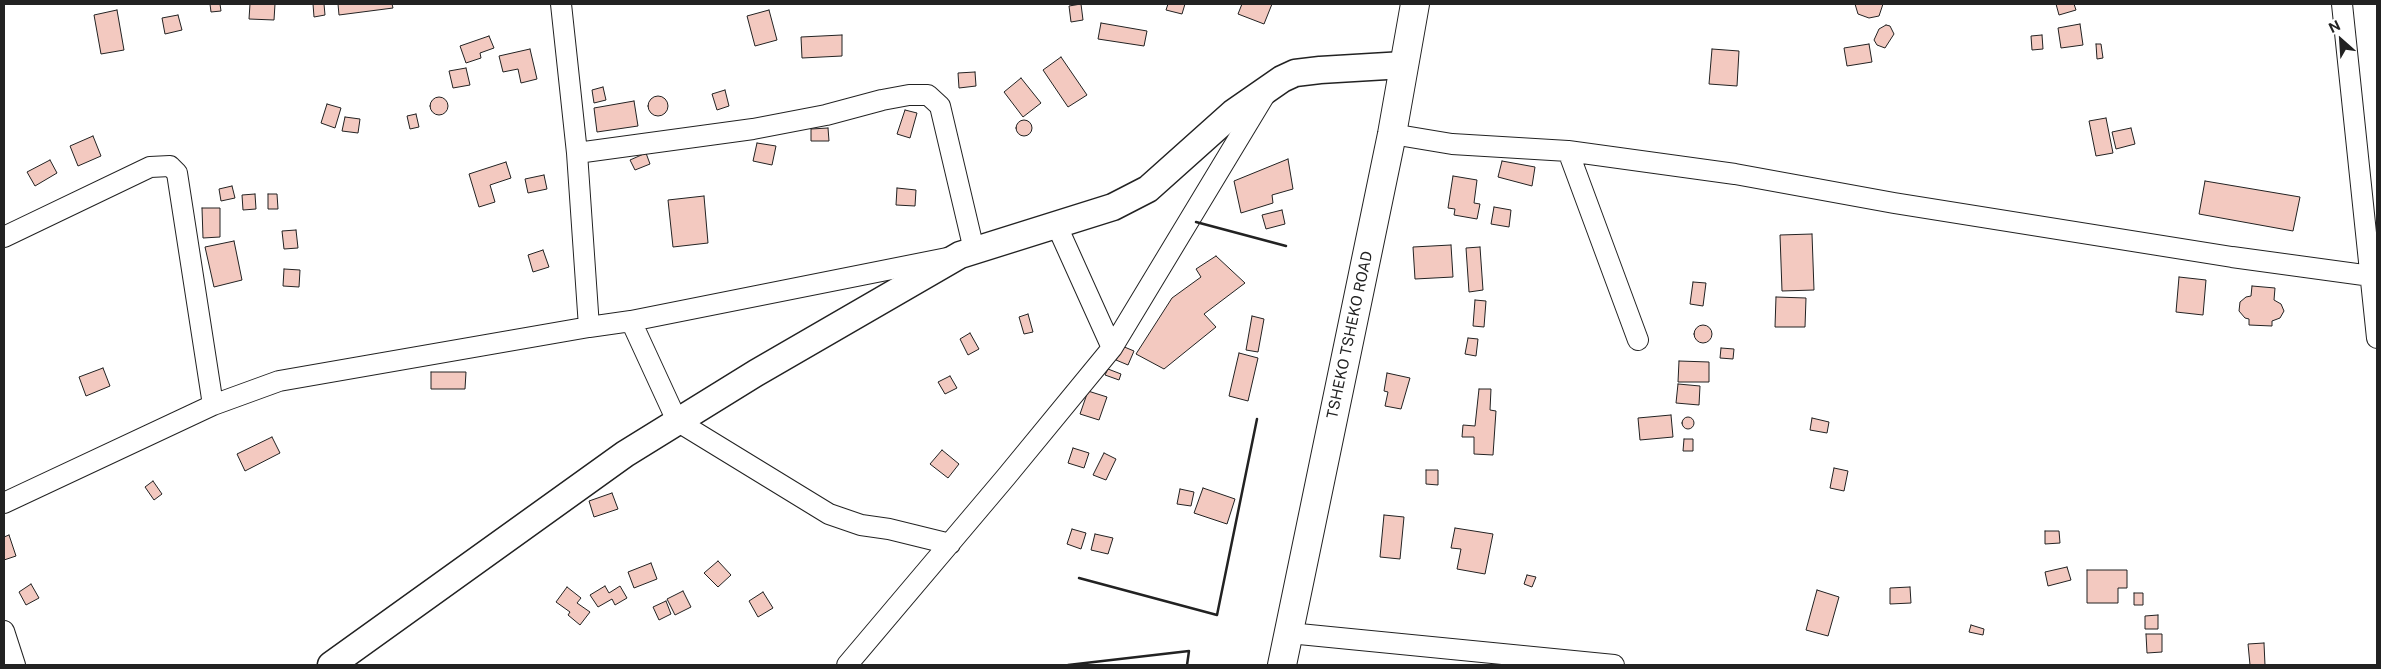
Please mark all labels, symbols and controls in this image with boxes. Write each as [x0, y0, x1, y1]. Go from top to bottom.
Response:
north arrow [2316, 15, 2366, 65]
text: N [2326, 17, 2343, 36]
street label: TSHEKO TSHEKO ROAD [1323, 250, 1377, 420]

